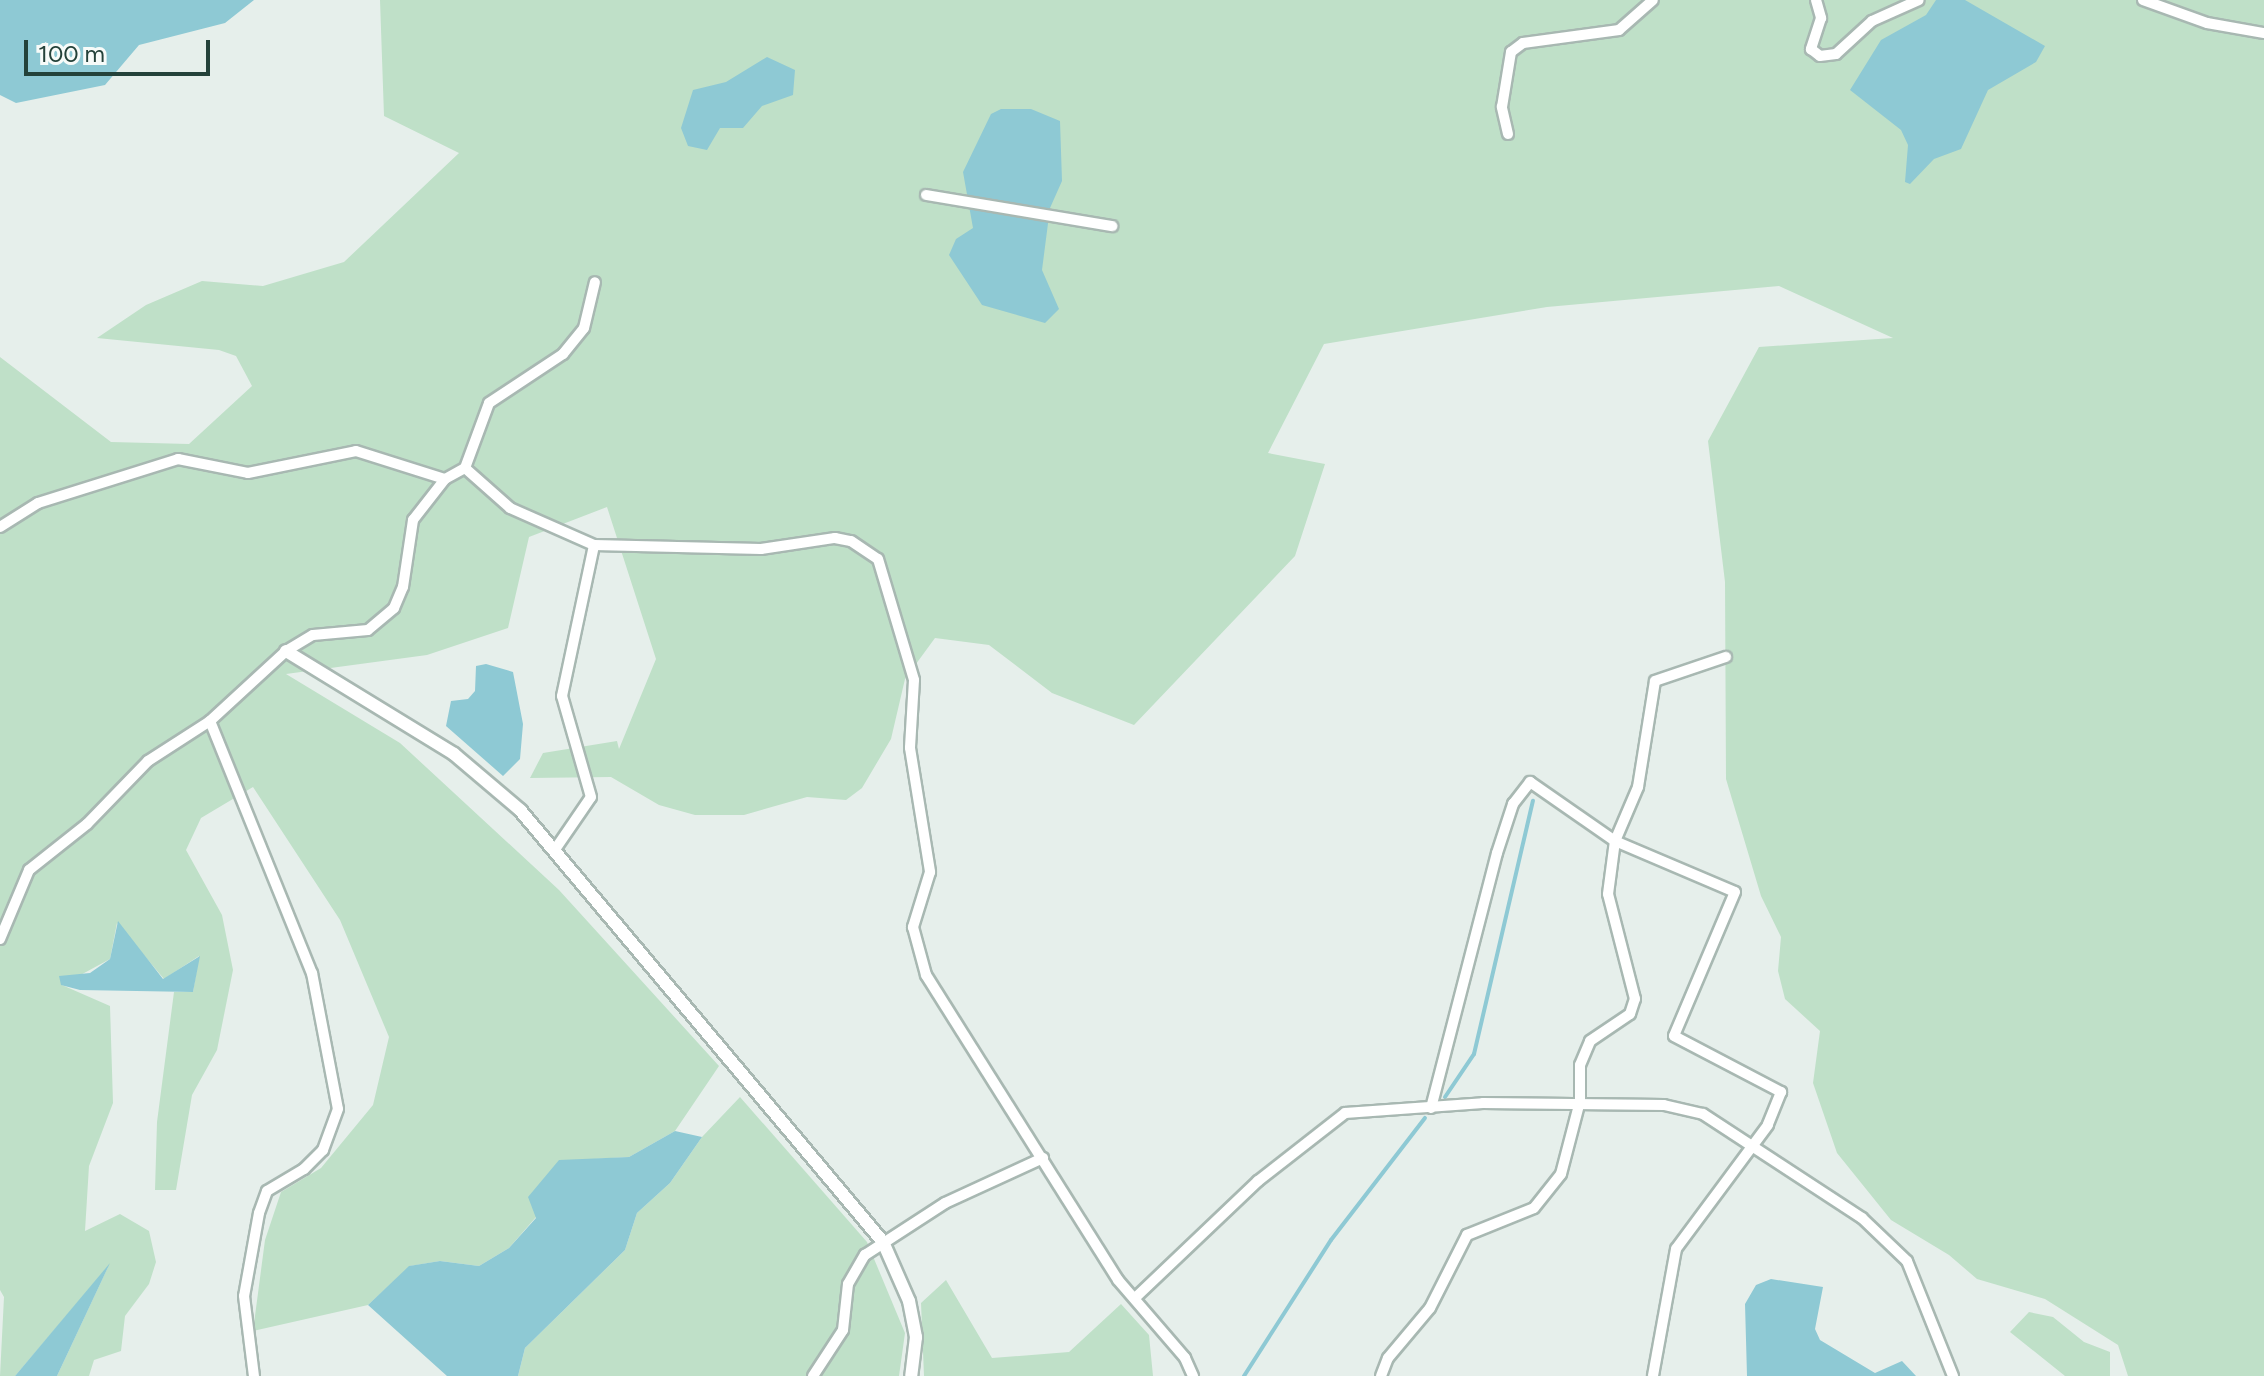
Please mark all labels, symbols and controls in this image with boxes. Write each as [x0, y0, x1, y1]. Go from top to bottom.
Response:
scale bar [28, 24, 214, 74]
text: 100 m [38, 39, 105, 68]

